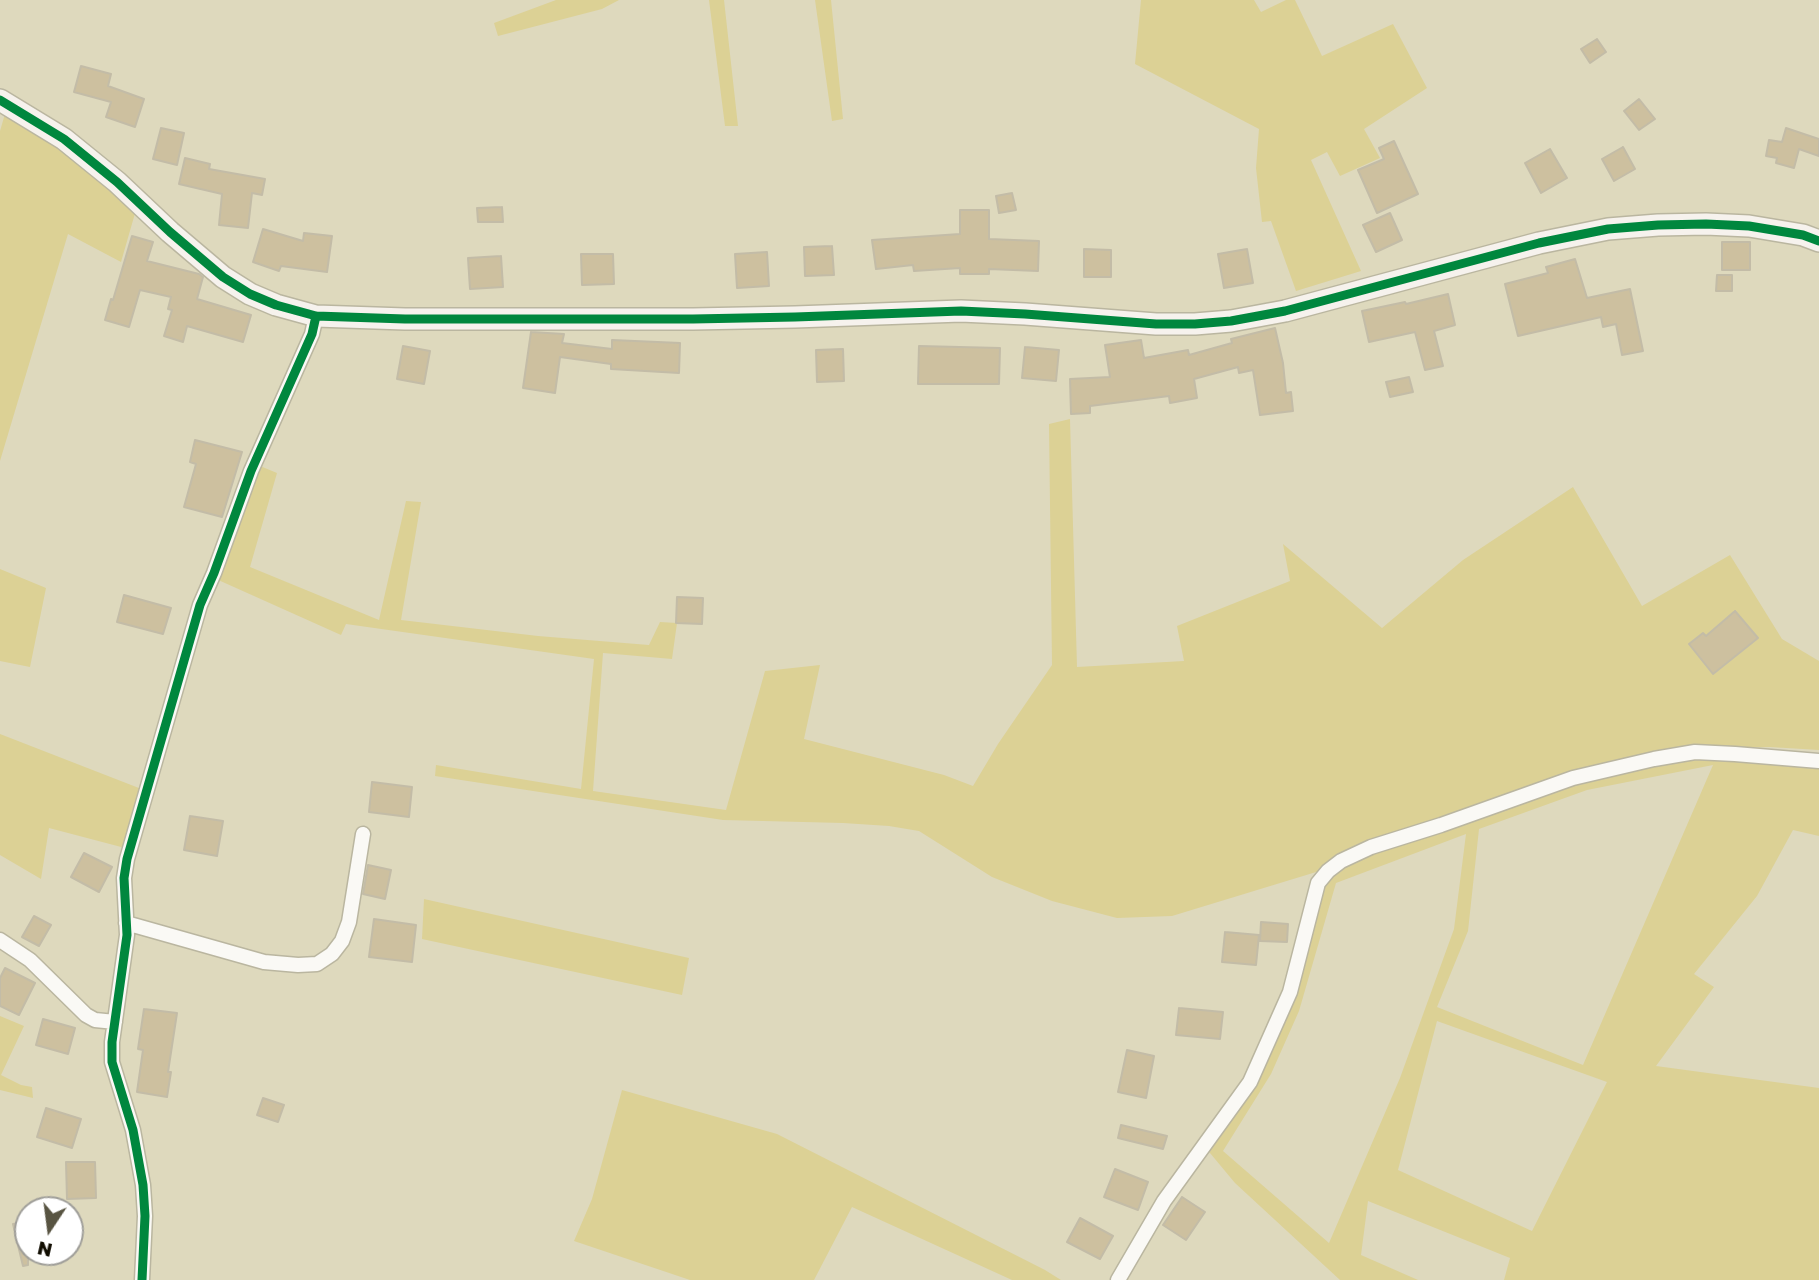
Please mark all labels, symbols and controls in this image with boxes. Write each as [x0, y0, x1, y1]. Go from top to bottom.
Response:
north arrow [14, 1196, 84, 1266]
text: N [35, 1237, 54, 1263]

